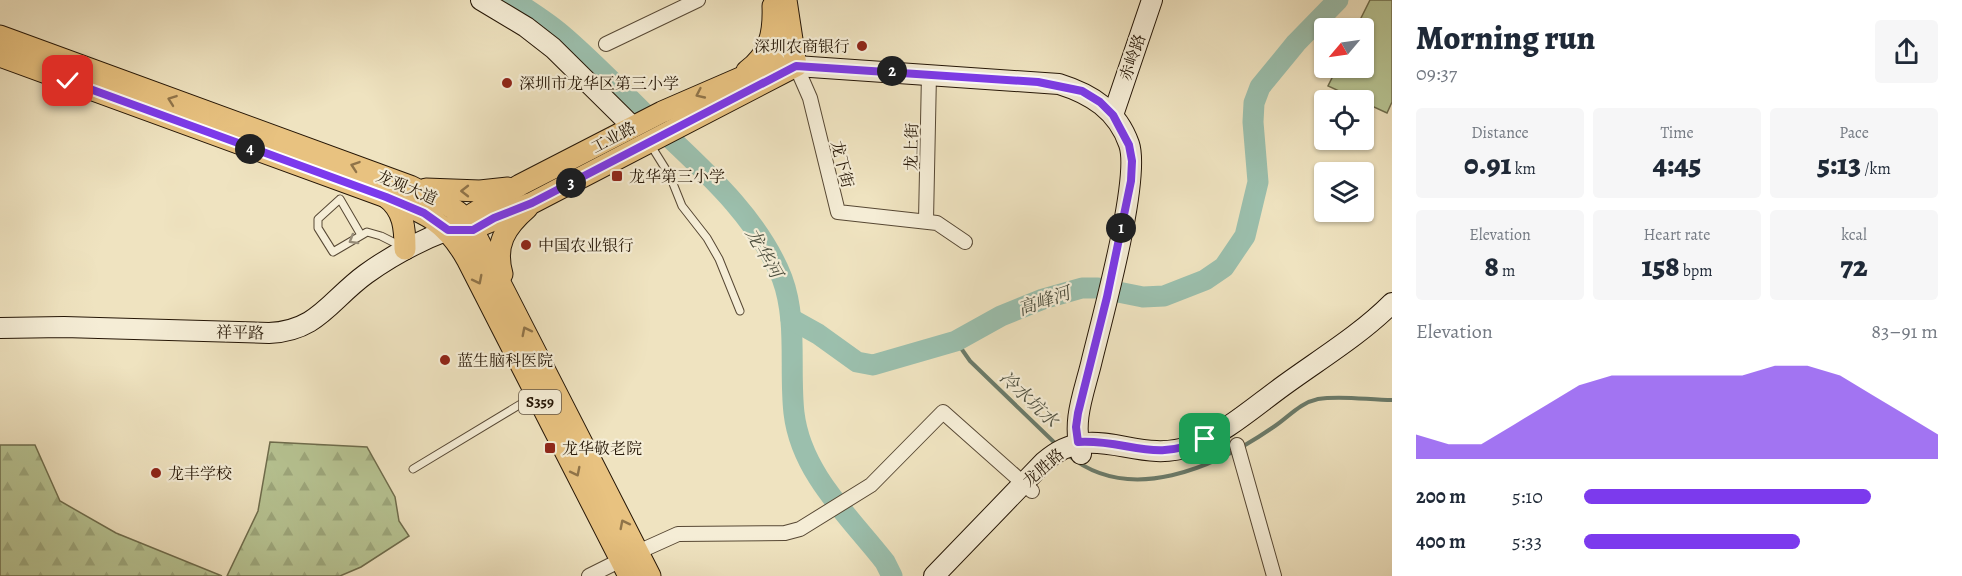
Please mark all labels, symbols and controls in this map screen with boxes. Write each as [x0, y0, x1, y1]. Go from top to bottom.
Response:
text: Morning run [1416, 15, 1595, 60]
north arrow [1314, 18, 1374, 78]
map controls [1314, 18, 1374, 222]
button: share [1875, 20, 1938, 83]
street label: 赤岭路 [1115, 31, 1151, 84]
place label: 深圳农商银行 [754, 36, 850, 58]
marker: 深圳农商银行 [855, 39, 869, 53]
pin [42, 55, 93, 106]
pin: 2 [877, 56, 907, 86]
text: 2 [888, 60, 896, 82]
text: 09:37 [1416, 60, 1457, 87]
icon: check [51, 64, 84, 97]
place label: 深圳市龙华区第三小学 [519, 73, 679, 95]
marker: 深圳市龙华区第三小学 [500, 76, 514, 90]
one-way arrow [695, 86, 706, 98]
button: locate [1314, 90, 1374, 150]
one-way arrow [167, 95, 178, 108]
street label: 工业路 [587, 117, 640, 159]
text: Distance [1471, 122, 1529, 144]
text: Time [1660, 122, 1694, 144]
text: Pace [1839, 122, 1869, 144]
street label: 龙上街 [901, 123, 923, 171]
pin: 4 [235, 134, 265, 164]
text: 4 [246, 138, 254, 160]
street label: 龙下街 [826, 138, 859, 190]
text: 0.91 [1464, 144, 1511, 184]
text: 4:45 [1653, 144, 1701, 184]
text: 5:13 [1817, 144, 1861, 184]
text: km [1511, 158, 1536, 180]
text: /km [1861, 158, 1891, 180]
one-way arrow [351, 160, 361, 173]
button: layers [1314, 162, 1374, 222]
street label: 龙观大道 [373, 165, 440, 211]
place label: 龙华第三小学 [629, 166, 725, 188]
pin: 3 [556, 168, 586, 198]
marker: 龙华第三小学 [610, 169, 624, 183]
text: 3 [568, 172, 574, 194]
one-way arrow [461, 185, 470, 197]
pin: 1 [1106, 213, 1136, 243]
text: 1 [1118, 217, 1124, 239]
water label: 龙华河 [740, 224, 789, 285]
text: Elevation [1469, 224, 1531, 246]
text: Heart rate [1644, 224, 1710, 246]
text: kcal [1841, 224, 1867, 246]
one-way arrow [349, 232, 359, 244]
place label: 中国农业银行 [538, 235, 634, 257]
marker: 中国农业银行 [519, 238, 533, 252]
text: 8 [1485, 246, 1499, 286]
text: 158 [1641, 246, 1679, 286]
text: 72 [1840, 246, 1868, 286]
text: m [1499, 260, 1515, 282]
text: bpm [1679, 260, 1713, 282]
one-way arrow [471, 274, 482, 284]
water label: 高峰河 [1015, 280, 1076, 321]
text: Elevation [1416, 318, 1493, 345]
text: 83–91 m [1871, 318, 1938, 345]
street label: 祥平路 [216, 322, 264, 344]
one-way arrow [522, 327, 533, 338]
place label: 蓝生脑科医院 [457, 350, 553, 372]
marker: 蓝生脑科医院 [438, 353, 452, 367]
water label: 冷水坑水 [994, 366, 1065, 434]
road number: S359 [519, 390, 561, 414]
pin [1179, 413, 1230, 464]
icon: arrive [1188, 422, 1221, 455]
place label: 龙华敬老院 [562, 438, 642, 460]
marker: 龙华敬老院 [543, 441, 557, 455]
street label: 龙胜路 [1018, 444, 1069, 492]
place label: 龙丰学校 [168, 463, 232, 485]
marker: 龙丰学校 [149, 466, 163, 480]
one-way arrow [569, 466, 581, 477]
text: 200 m [1416, 483, 1466, 510]
text: 5:10 [1512, 483, 1543, 510]
one-way arrow [619, 519, 631, 530]
text: 400 m [1416, 528, 1466, 555]
text: 5:33 [1512, 528, 1542, 555]

